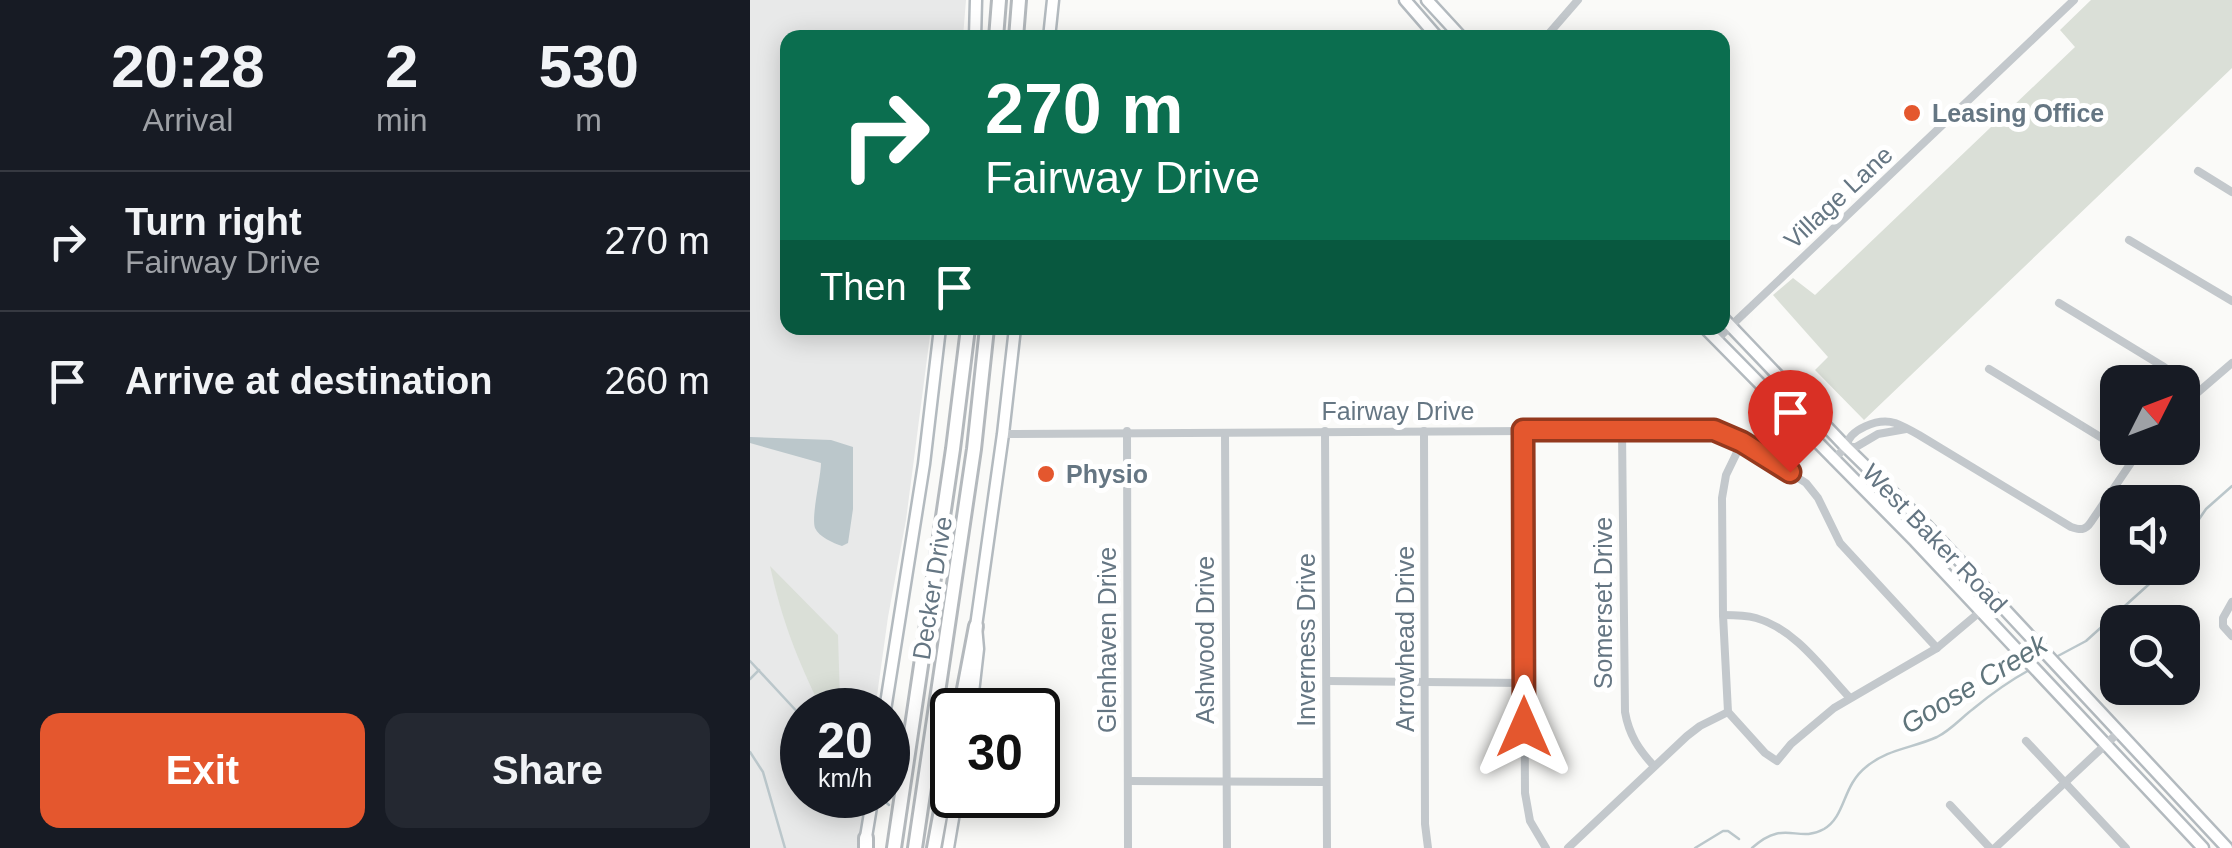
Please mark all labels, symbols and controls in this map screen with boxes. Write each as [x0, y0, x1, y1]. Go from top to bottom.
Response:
text: 20:28 [111, 33, 265, 100]
text: 2 [385, 33, 418, 100]
text: 530 [539, 33, 639, 100]
icon: right [820, 70, 950, 200]
text: 270 m [985, 70, 1183, 148]
place label: Leasing Office [1932, 99, 2104, 127]
text: Arrival [143, 102, 233, 138]
text: min [376, 102, 427, 138]
text: m [575, 102, 602, 138]
marker: Leasing Office [1901, 102, 1923, 124]
street label: Village Lane [1778, 140, 1898, 254]
text: Fairway Drive [985, 152, 1260, 203]
text: Turn right [125, 201, 302, 243]
icon: right [40, 214, 95, 269]
text: 270 m [604, 220, 710, 262]
text: Fairway Drive [125, 244, 321, 280]
icon: arrive [927, 260, 982, 315]
text: Then [820, 266, 907, 308]
icon: arrive [40, 354, 95, 409]
text: Arrive at destination [125, 360, 492, 402]
text: 260 m [604, 360, 710, 402]
north arrow [2100, 365, 2200, 465]
map controls [2100, 365, 2200, 705]
pin [1748, 370, 1833, 473]
icon: arrive [1763, 385, 1818, 440]
street label: Fairway Drive [1322, 397, 1474, 425]
street label: West Baker Road [1857, 458, 2013, 618]
place label: Physio [1066, 460, 1148, 488]
marker: Physio [1035, 463, 1057, 485]
button: sound [2100, 485, 2200, 585]
street label: Decker Drive [907, 514, 957, 662]
street label: Somerset Drive [1589, 517, 1617, 689]
street label: Arrowhead Drive [1391, 546, 1419, 732]
street label: Glenhaven Drive [1093, 547, 1121, 733]
street label: Inverness Drive [1292, 553, 1320, 727]
street label: Ashwood Drive [1191, 556, 1219, 724]
button: search [2100, 605, 2200, 705]
water label: Goose Creek [1895, 627, 2054, 740]
position arrow [1472, 675, 1576, 779]
speed limit sign: 30 [930, 688, 1060, 818]
button: Exit [40, 713, 365, 828]
button: Share [385, 713, 710, 828]
text: 20 [817, 713, 873, 769]
text: km/h [818, 764, 872, 792]

